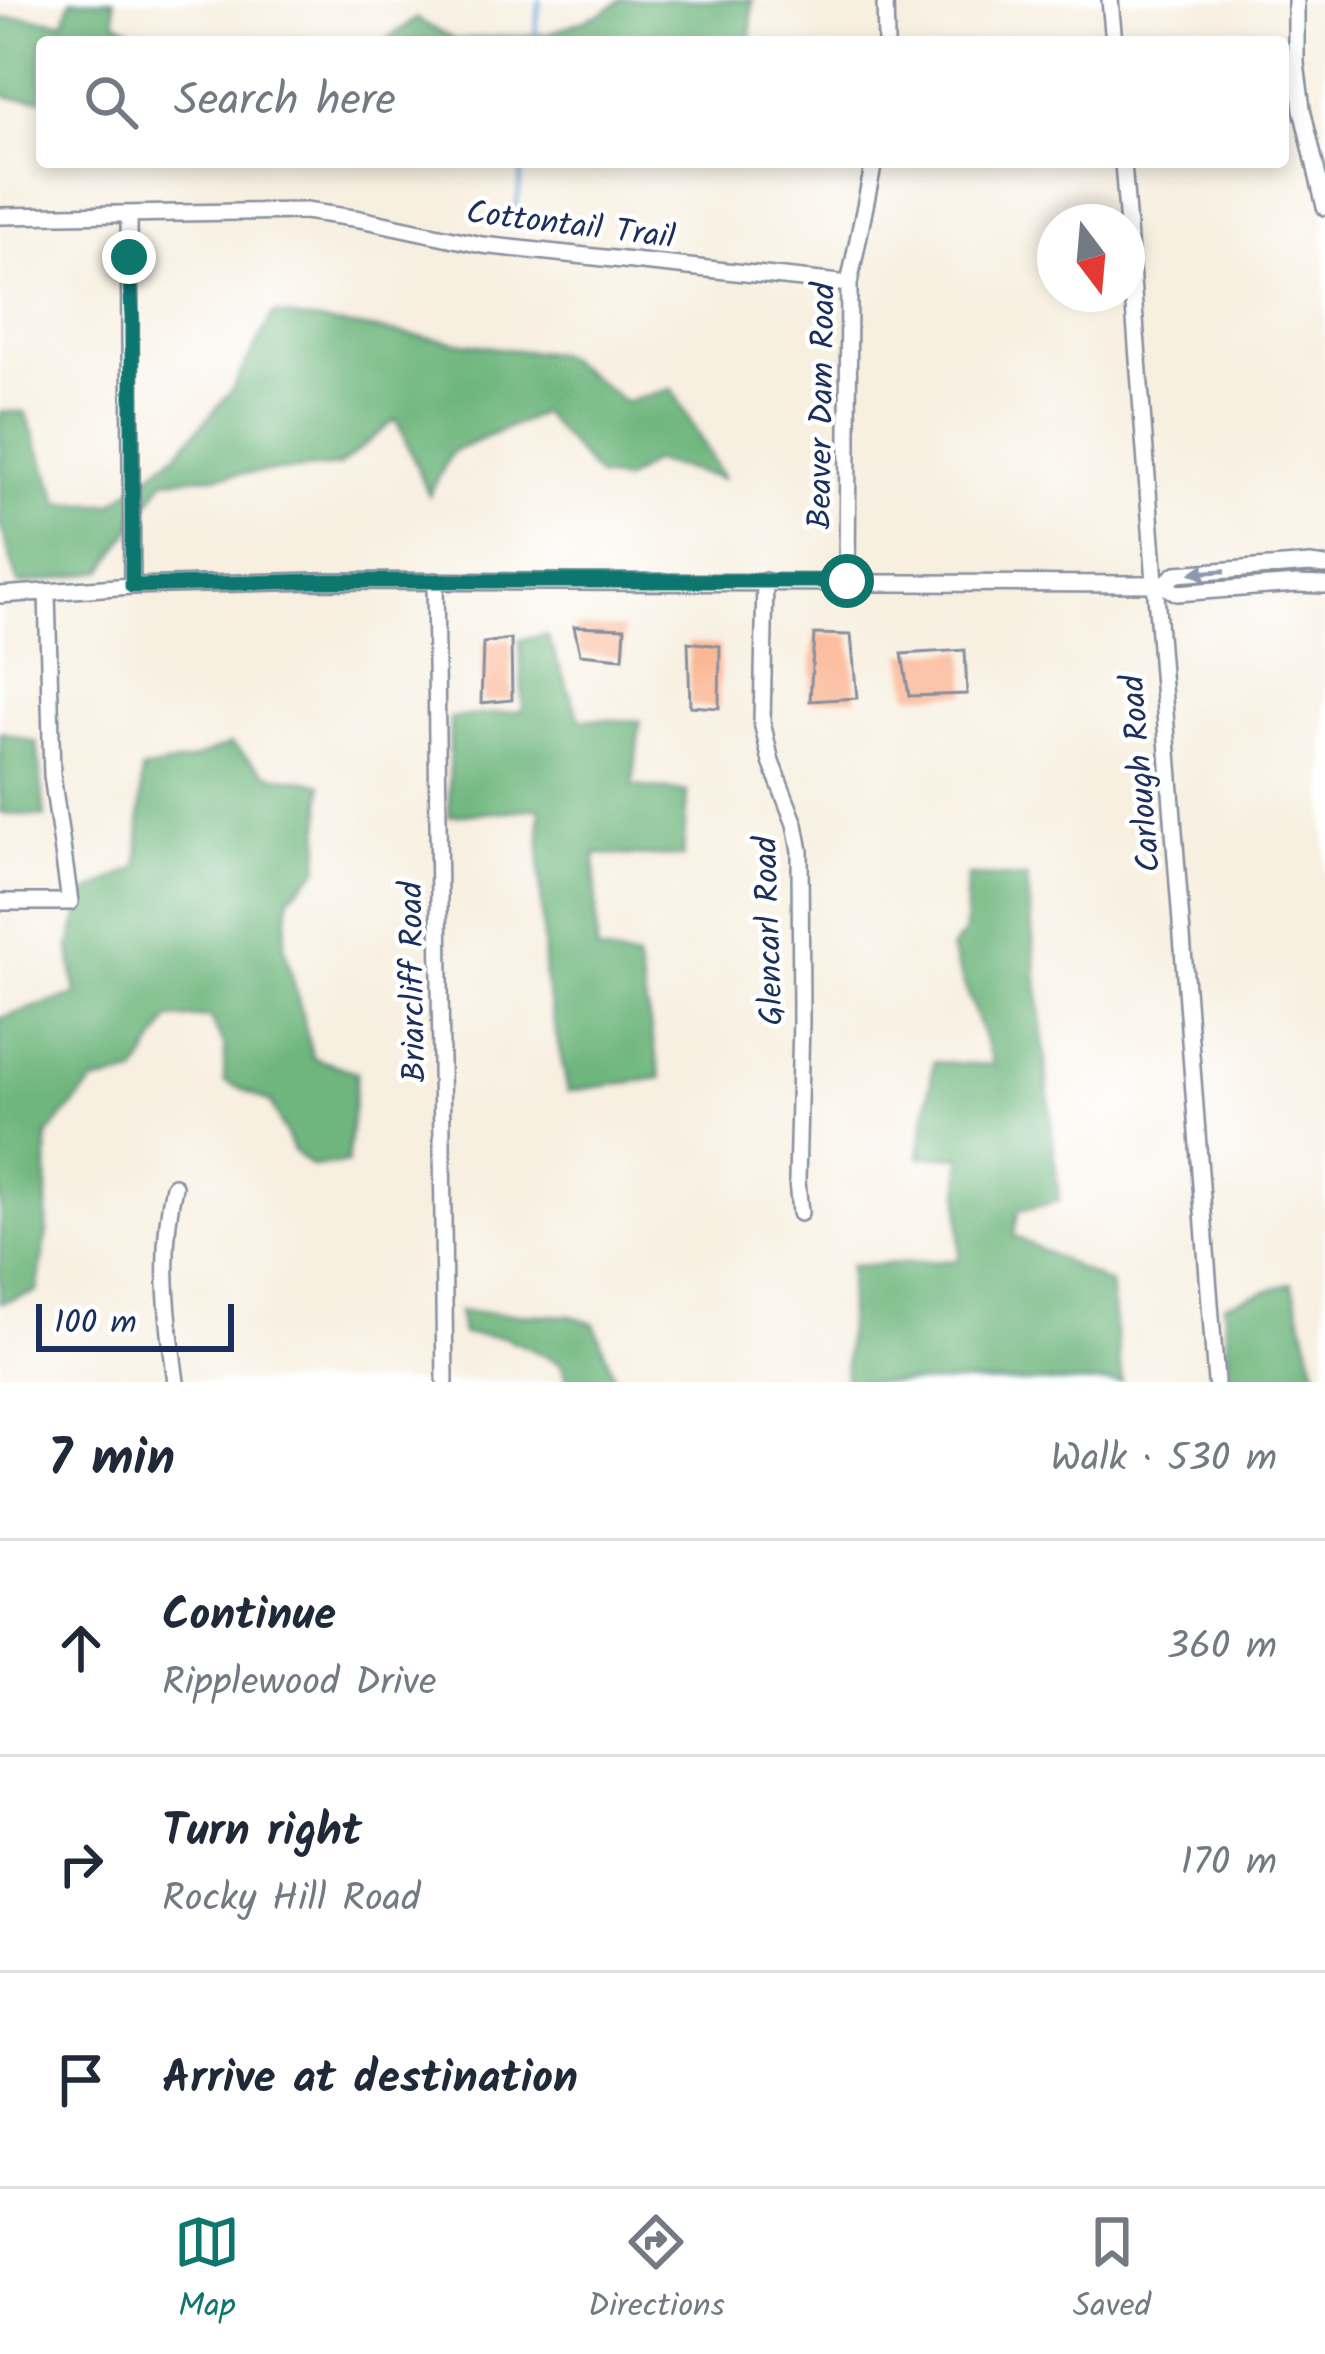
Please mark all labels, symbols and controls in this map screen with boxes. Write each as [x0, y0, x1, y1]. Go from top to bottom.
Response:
search box [36, 36, 1289, 168]
text: Search here [174, 66, 396, 138]
icon: search [78, 69, 144, 135]
street label: Cottontail Trail [463, 187, 678, 266]
north arrow [1037, 204, 1145, 312]
route end [102, 230, 156, 284]
street label: Beaver Dam Road [795, 281, 852, 530]
route start [820, 554, 874, 608]
one-way arrow [1189, 563, 1226, 582]
street label: Carlough Road [1107, 671, 1178, 875]
street label: Glencarl Road [741, 834, 800, 1026]
street label: Briarcliff Road [386, 879, 443, 1083]
scale bar [36, 1298, 234, 1351]
text: 100 m [54, 1298, 137, 1351]
text: 7 min [48, 1420, 175, 1501]
text: Walk · 530 m [1050, 1429, 1277, 1491]
text: Continue [162, 1581, 336, 1653]
icon: ahead [48, 1615, 114, 1681]
text: 360 m [1167, 1617, 1277, 1679]
text: Ripplewood Drive [162, 1653, 436, 1715]
text: Turn right [162, 1797, 362, 1869]
icon: right [48, 1831, 114, 1897]
text: 170 m [1181, 1833, 1277, 1895]
text: Rocky Hill Road [162, 1869, 420, 1931]
text: Arrive at destination [162, 2044, 578, 2116]
icon: arrive [48, 2047, 114, 2113]
tab: Map [174, 2209, 240, 2334]
tab: Directions [588, 2209, 725, 2334]
tab: Saved [1073, 2209, 1151, 2334]

